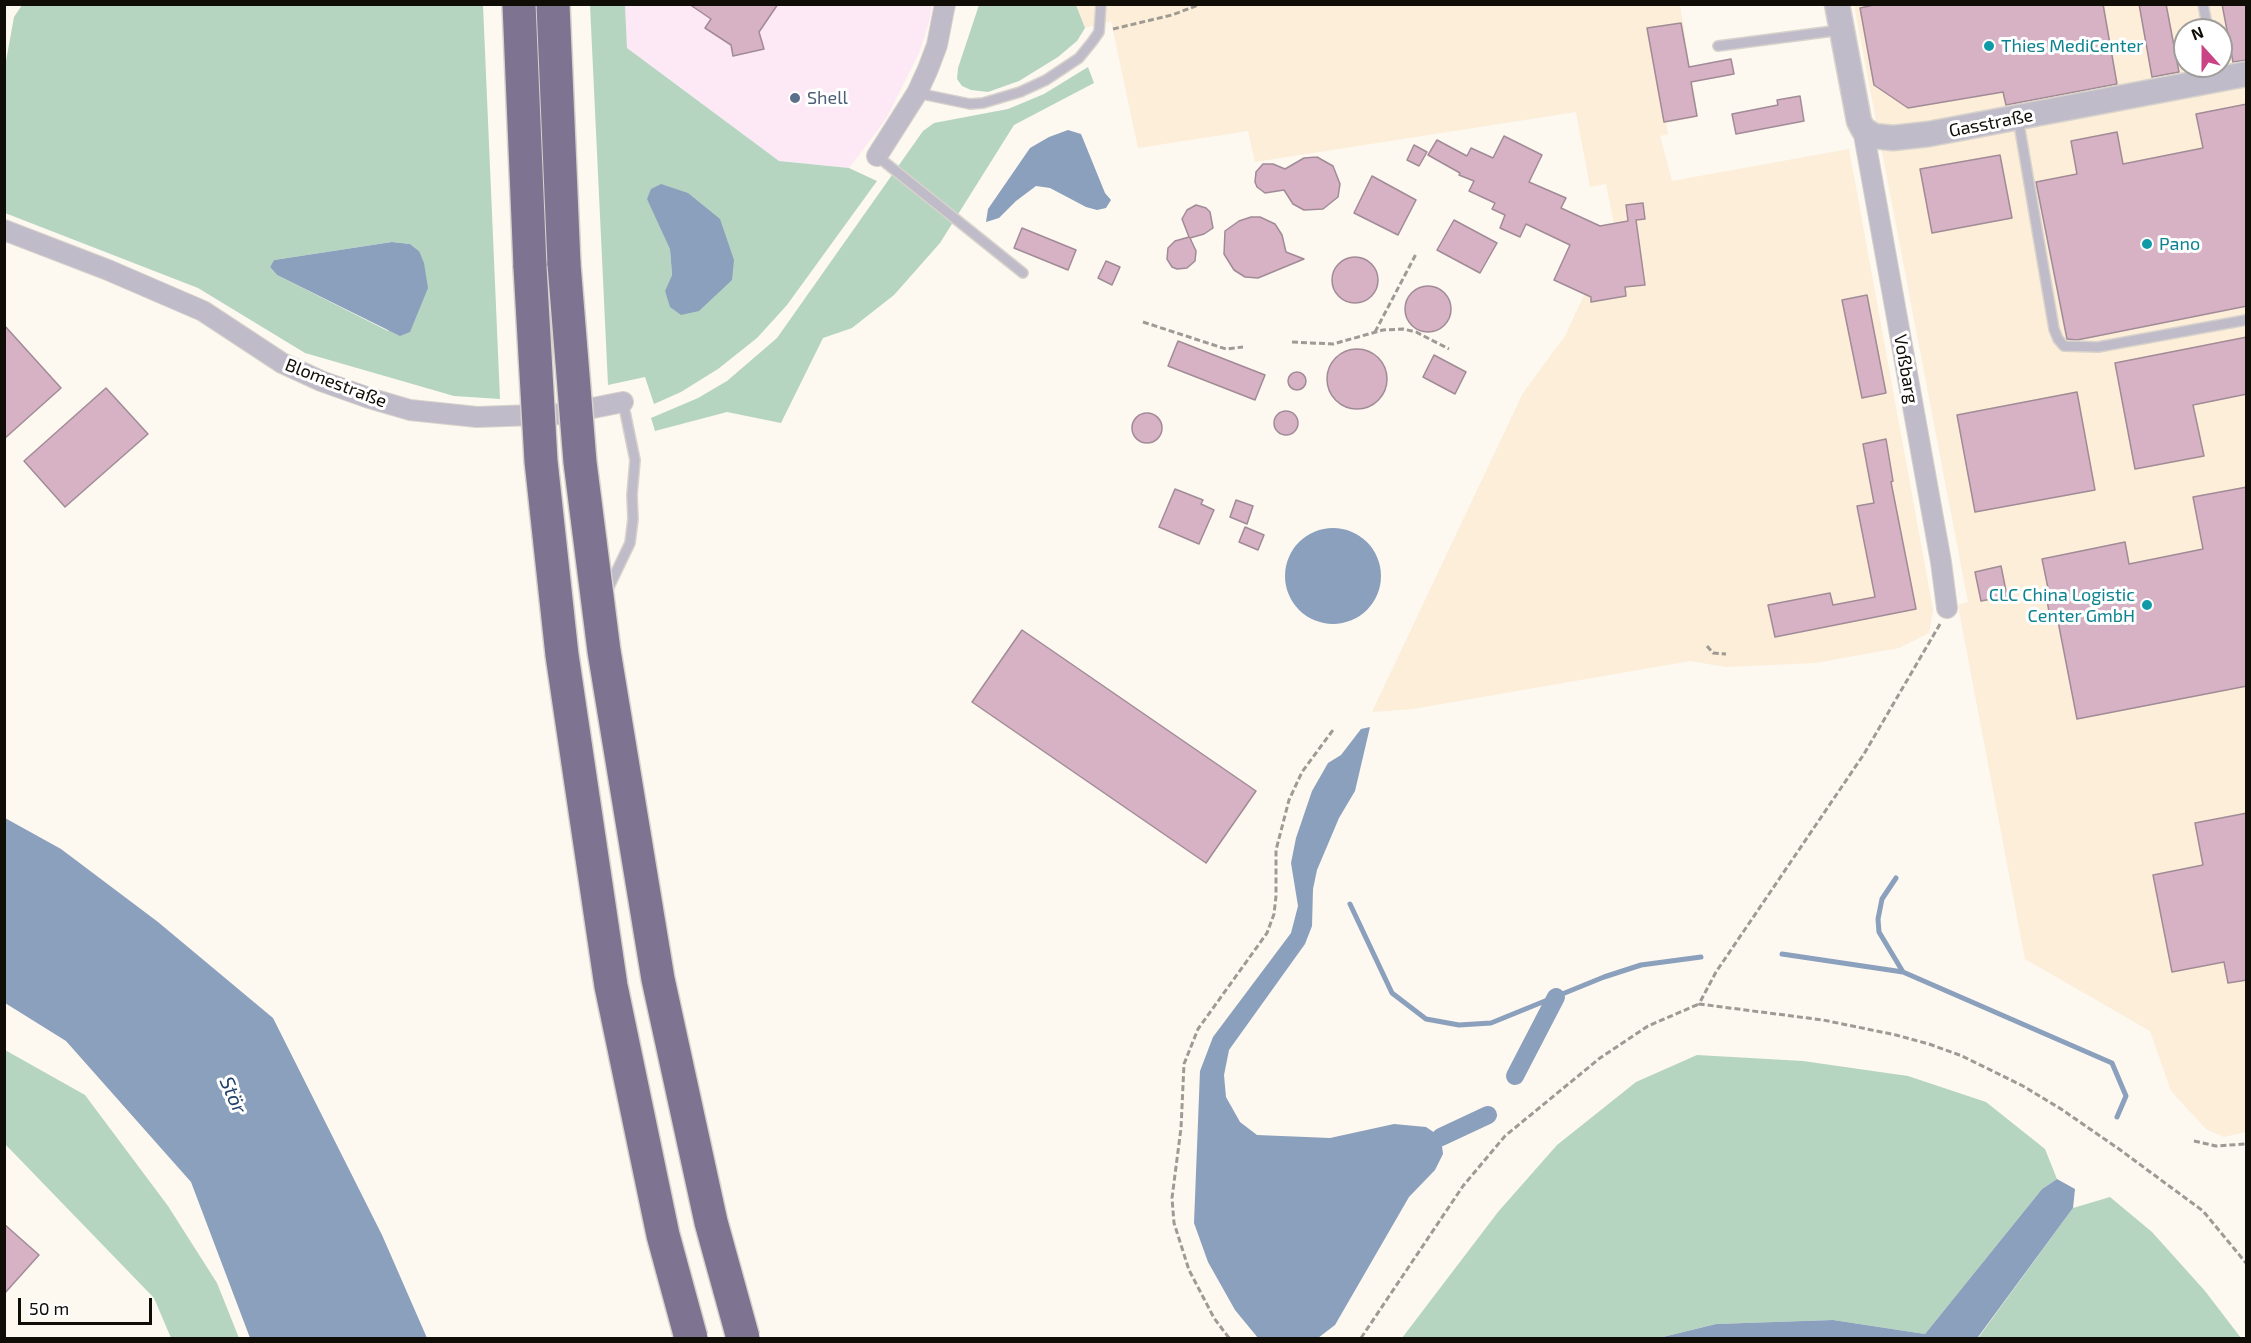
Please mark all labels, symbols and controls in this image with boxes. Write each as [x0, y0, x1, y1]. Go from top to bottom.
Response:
north arrow [2173, 18, 2233, 78]
text: N [2188, 22, 2206, 44]
place label: Thies MediCenter [2001, 35, 2144, 57]
marker: Thies MediCenter [1982, 39, 1996, 53]
place label: Shell [807, 87, 848, 109]
marker: Shell [788, 91, 802, 105]
street label: Gasstraße [1947, 104, 2035, 142]
place label: Pano [2159, 233, 2200, 255]
marker: Pano [2140, 237, 2154, 251]
street label: Voßbarg [1889, 333, 1923, 405]
street label: Blomestraße [282, 354, 390, 412]
place label: CLC China Logistic Center GmbH [1989, 584, 2135, 626]
marker: CLC China Logistic Center GmbH [2140, 598, 2154, 612]
water label: Stör [214, 1073, 252, 1117]
scale bar [21, 1286, 154, 1324]
text: 50 m [29, 1297, 69, 1319]

